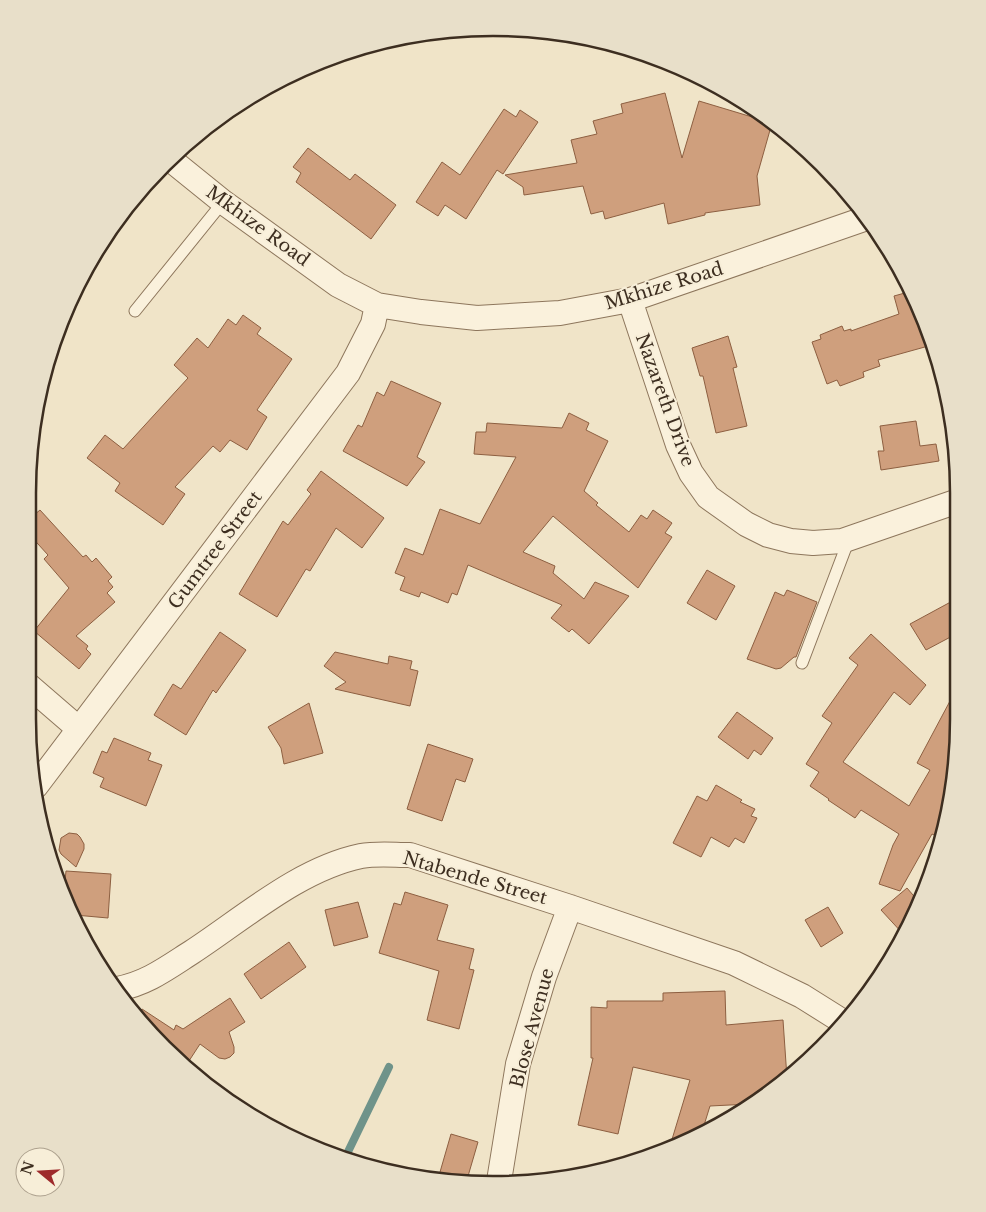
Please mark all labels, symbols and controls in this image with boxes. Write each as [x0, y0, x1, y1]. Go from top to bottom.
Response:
street label: Mkhize Road [202, 181, 314, 271]
street label: Mkhize Road [602, 258, 726, 314]
street label: Nazareth Drive [631, 330, 699, 470]
street label: Gumtree Street [163, 486, 267, 613]
street label: Ntabende Street [400, 847, 550, 909]
street label: Blose Avenue [505, 966, 559, 1090]
north arrow [15, 1147, 65, 1197]
text: N [17, 1159, 38, 1177]

